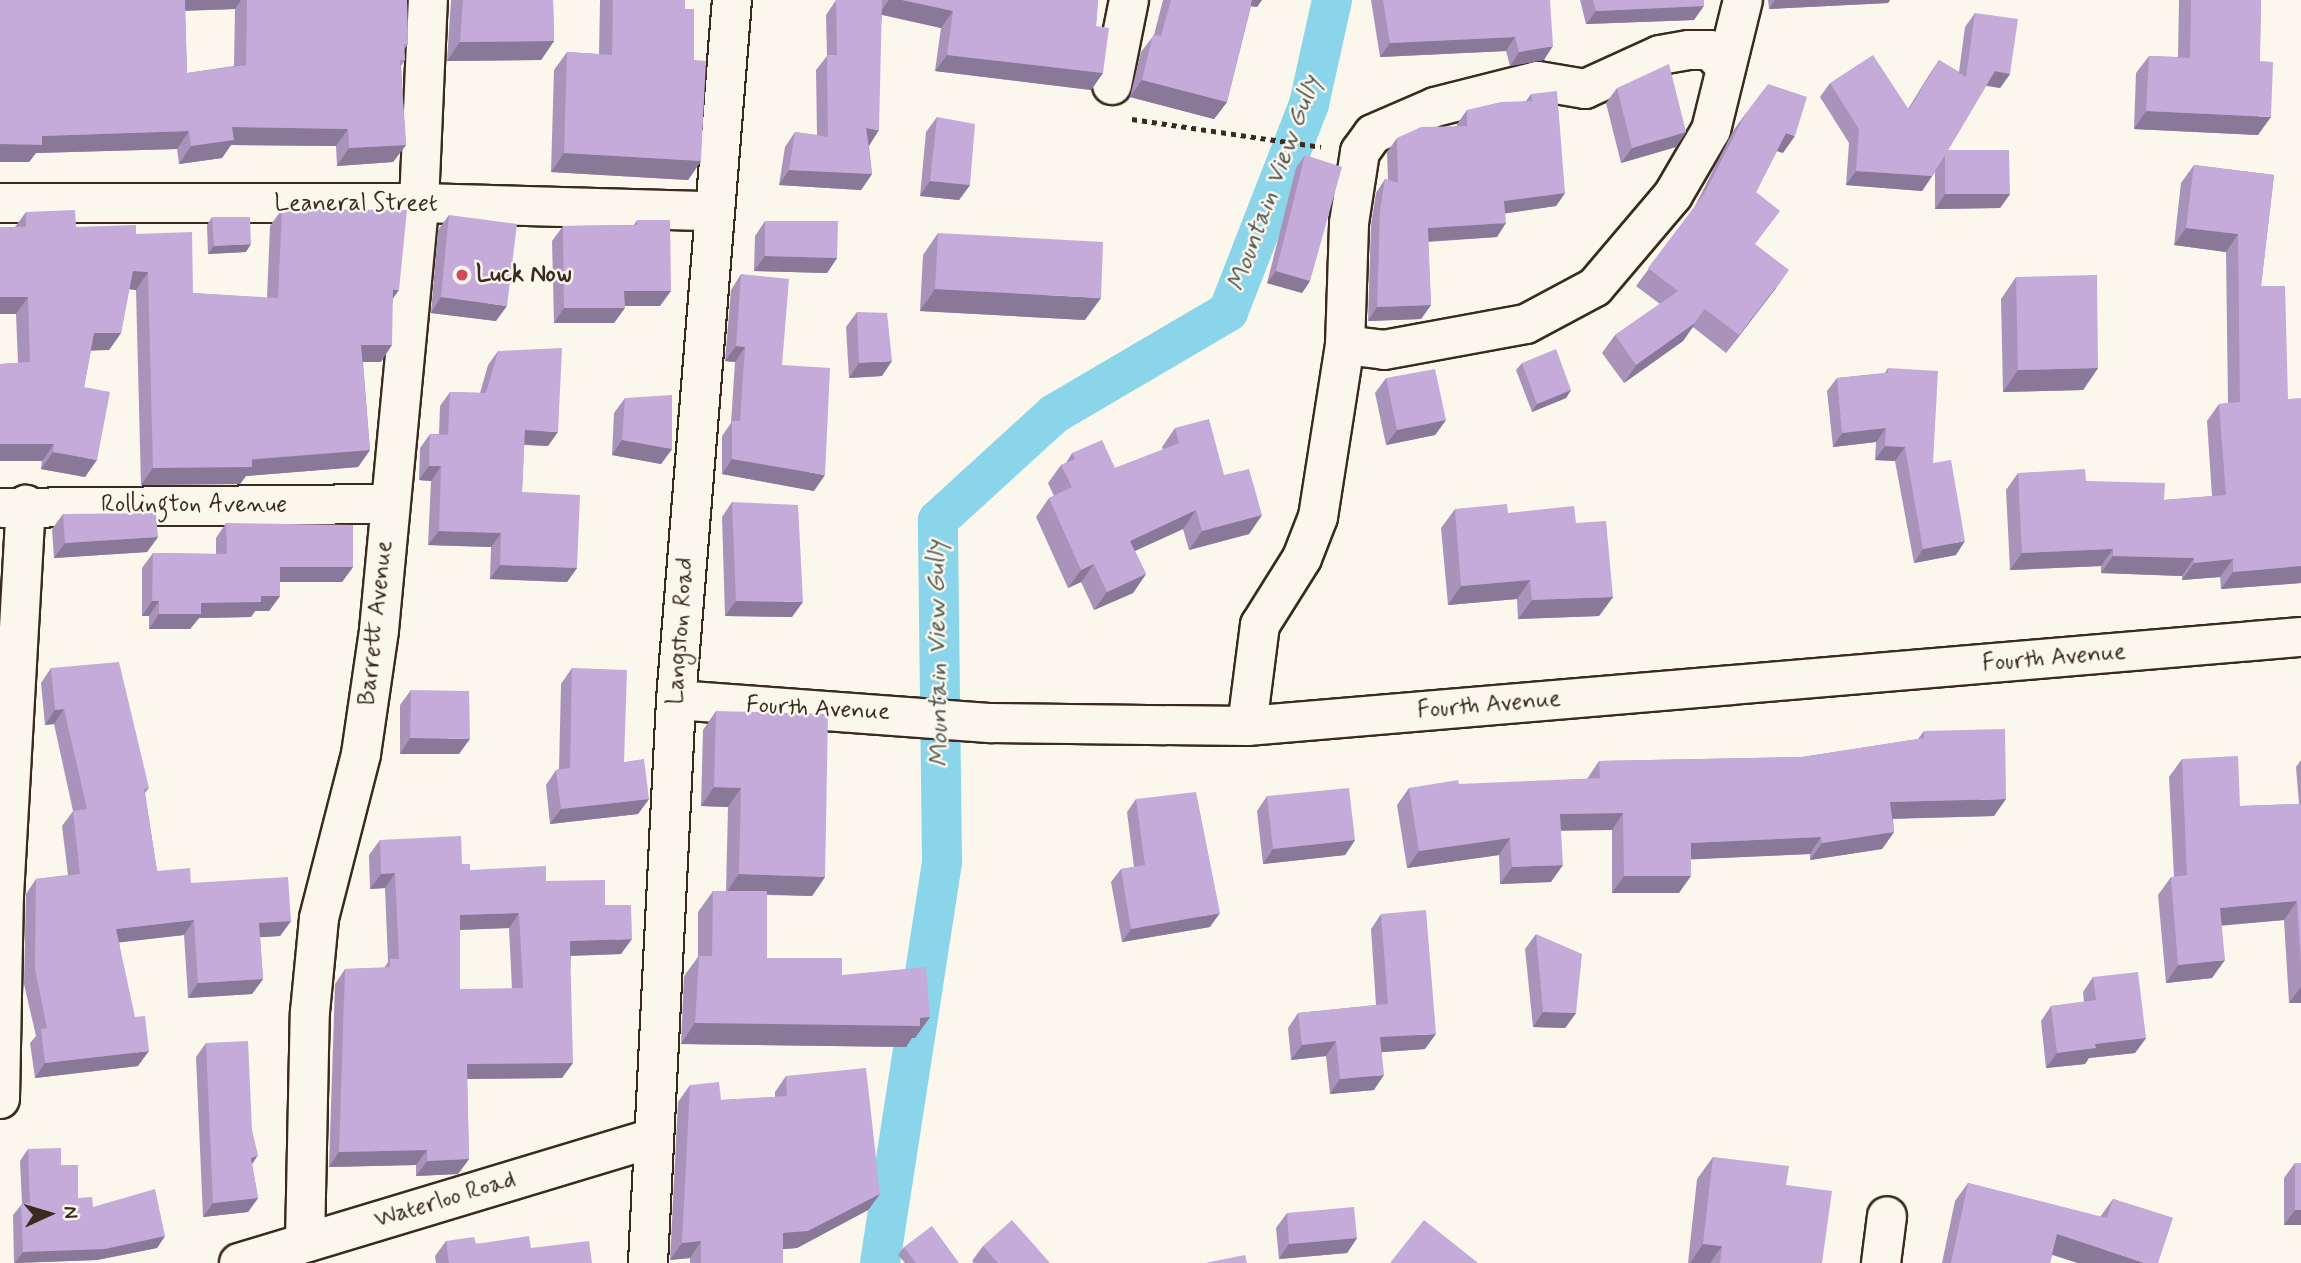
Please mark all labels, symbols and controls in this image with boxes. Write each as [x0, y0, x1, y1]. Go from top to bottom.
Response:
water label: Mountain View Gully [1222, 74, 1328, 294]
street label: Leaneral Street [272, 190, 440, 218]
place label: Luck Now [476, 261, 571, 289]
marker: Luck Now [454, 267, 470, 283]
street label: Rollington Avenue [103, 491, 285, 519]
street label: Barrett Avenue [353, 539, 399, 707]
water label: Mountain View Gully [921, 543, 957, 765]
street label: Langston Road [662, 558, 700, 704]
street label: Fourth Avenue [1981, 637, 2127, 679]
street label: Fourth Avenue [1416, 684, 1562, 726]
street label: Fourth Avenue [745, 691, 891, 727]
street label: Waterloo Road [372, 1165, 518, 1235]
north arrow [14, 1179, 84, 1249]
text: N [58, 1205, 83, 1220]

